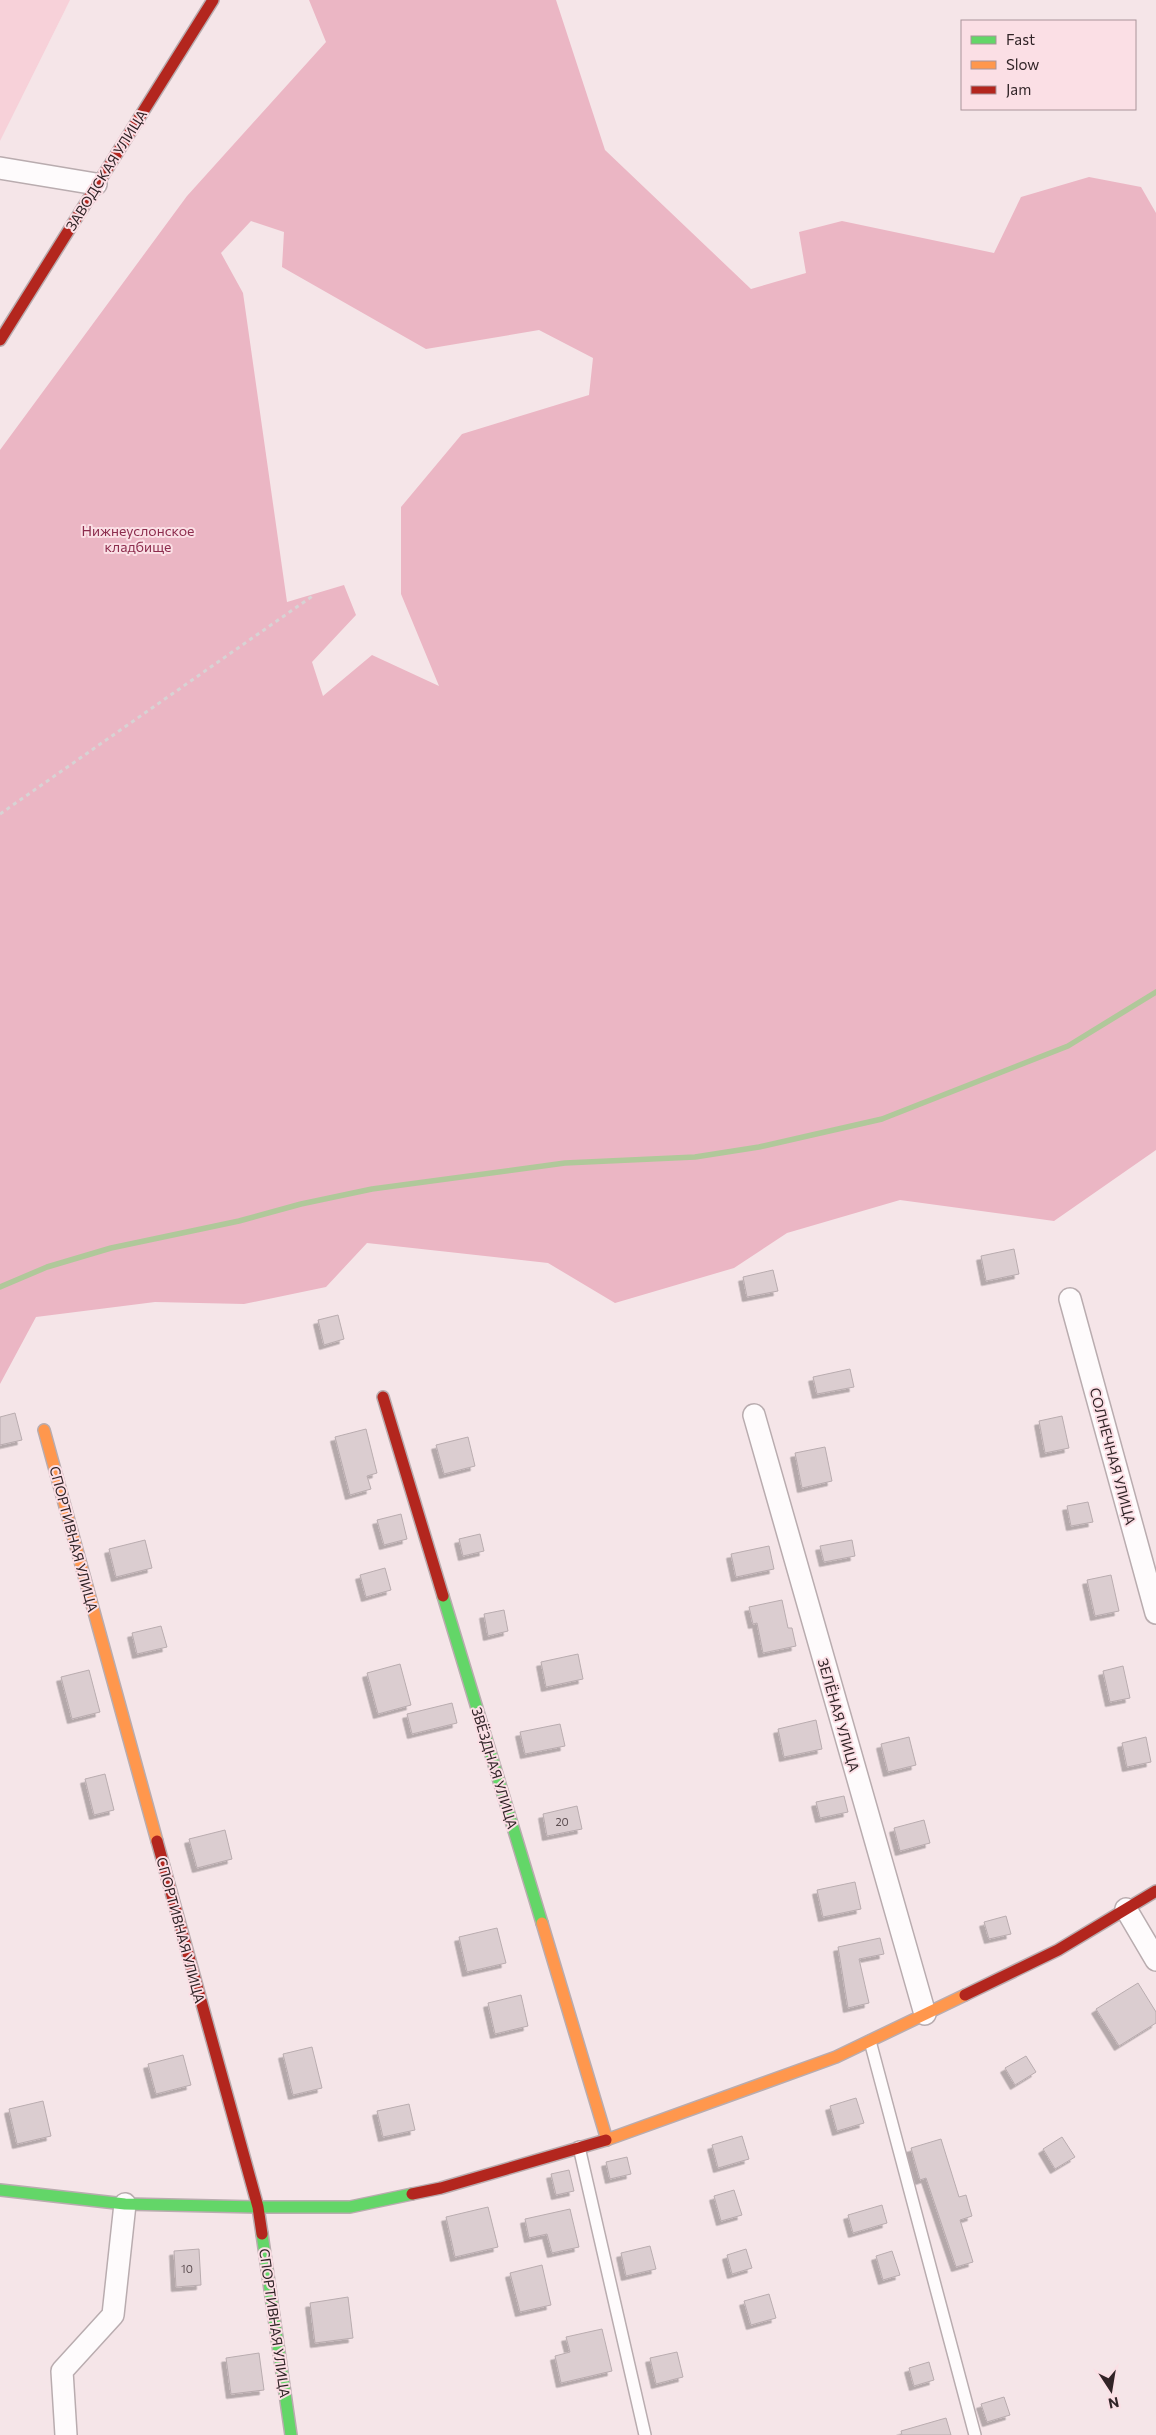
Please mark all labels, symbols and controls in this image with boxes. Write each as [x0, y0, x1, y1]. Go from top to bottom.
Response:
legend [961, 20, 1136, 110]
text: Fast [1006, 30, 1035, 48]
text: Slow [1006, 55, 1039, 73]
text: Jam [1006, 80, 1031, 98]
street label: ЗАВОДСКАЯ УЛИЦА [62, 106, 150, 234]
park label: Нижнеуслонское кладбище [82, 522, 195, 555]
street label: СОЛНЕЧНАЯ УЛИЦА [1086, 1386, 1140, 1527]
street label: СПОРТИВНАЯ УЛИЦА [46, 1464, 102, 1614]
street label: ЗЕЛЁНАЯ УЛИЦА [815, 1656, 863, 1774]
street label: ЗВЁЗДНАЯ УЛИЦА [468, 1705, 522, 1831]
house number: 20 [555, 1815, 569, 1828]
street label: СПОРТИВНАЯ УЛИЦА [153, 1855, 209, 2005]
street label: СПОРТИВНАЯ УЛИЦА [256, 2247, 294, 2399]
house number: 10 [181, 2262, 193, 2275]
north arrow [1086, 2365, 1136, 2415]
text: N [1107, 2394, 1121, 2413]

